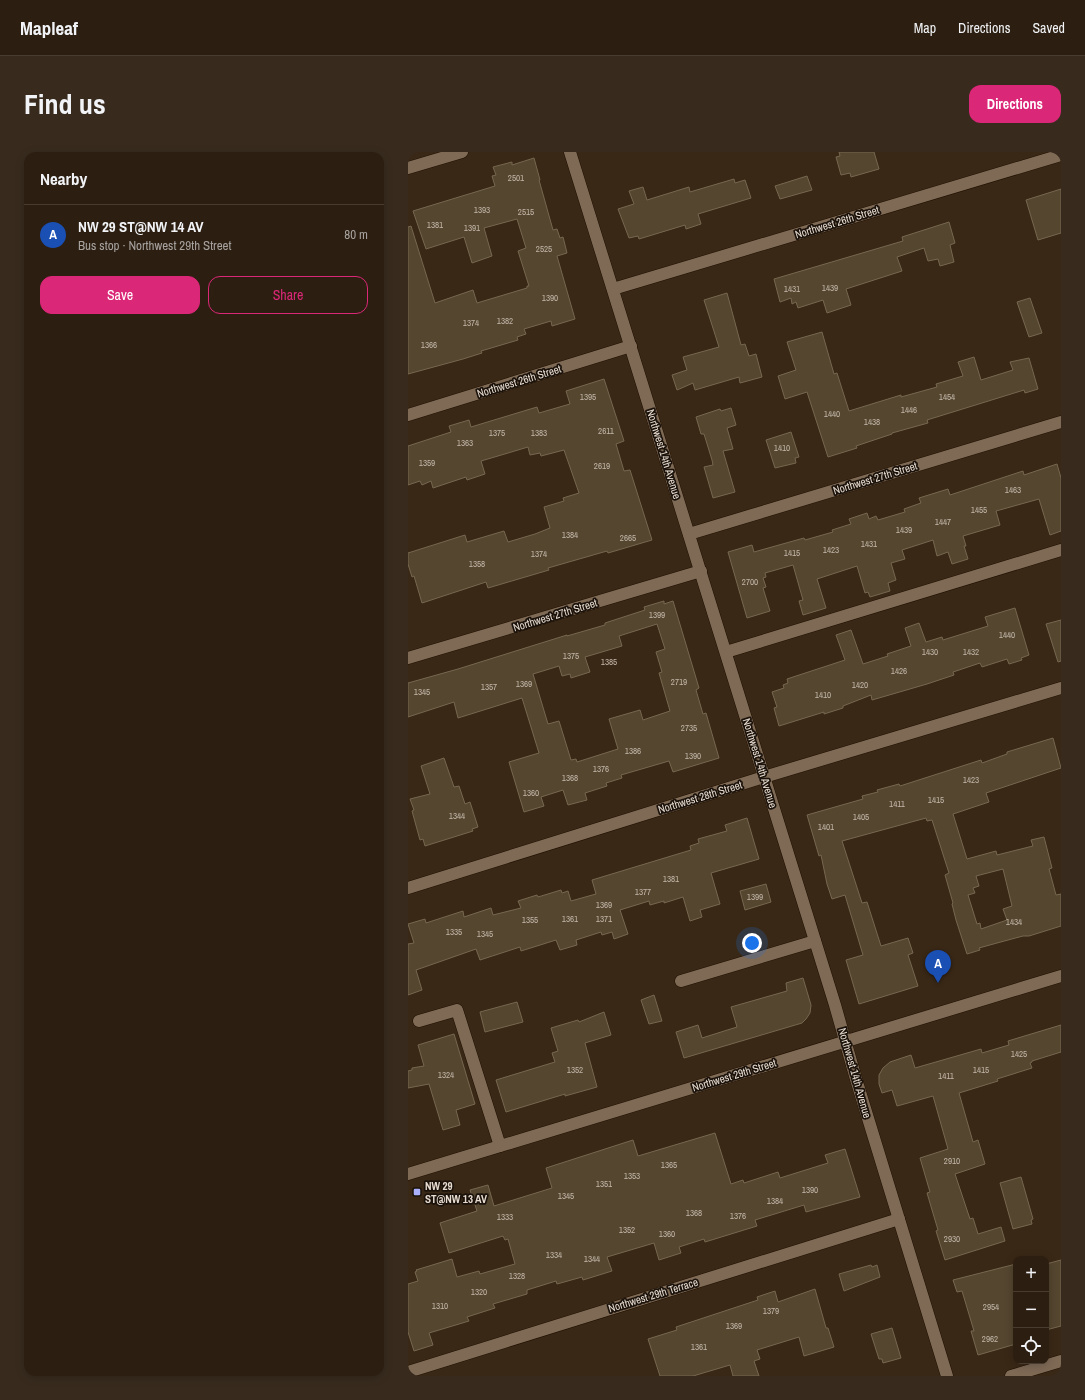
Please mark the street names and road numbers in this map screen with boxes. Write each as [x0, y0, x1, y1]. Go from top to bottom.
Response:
street label: Northwest 26th Street [793, 202, 881, 241]
street label: Northwest 26th Street [475, 361, 563, 400]
street label: Northwest 14th Avenue [644, 407, 684, 501]
street label: Northwest 27th Street [831, 458, 919, 497]
street label: Northwest 27th Street [511, 595, 599, 634]
street label: Northwest 14th Avenue [740, 716, 780, 810]
street label: Northwest 28th Street [656, 777, 744, 816]
street label: Northwest 14th Avenue [835, 1026, 875, 1120]
street label: Northwest 29th Street [690, 1055, 778, 1094]
street label: Northwest 29th Terrace [606, 1275, 700, 1315]

